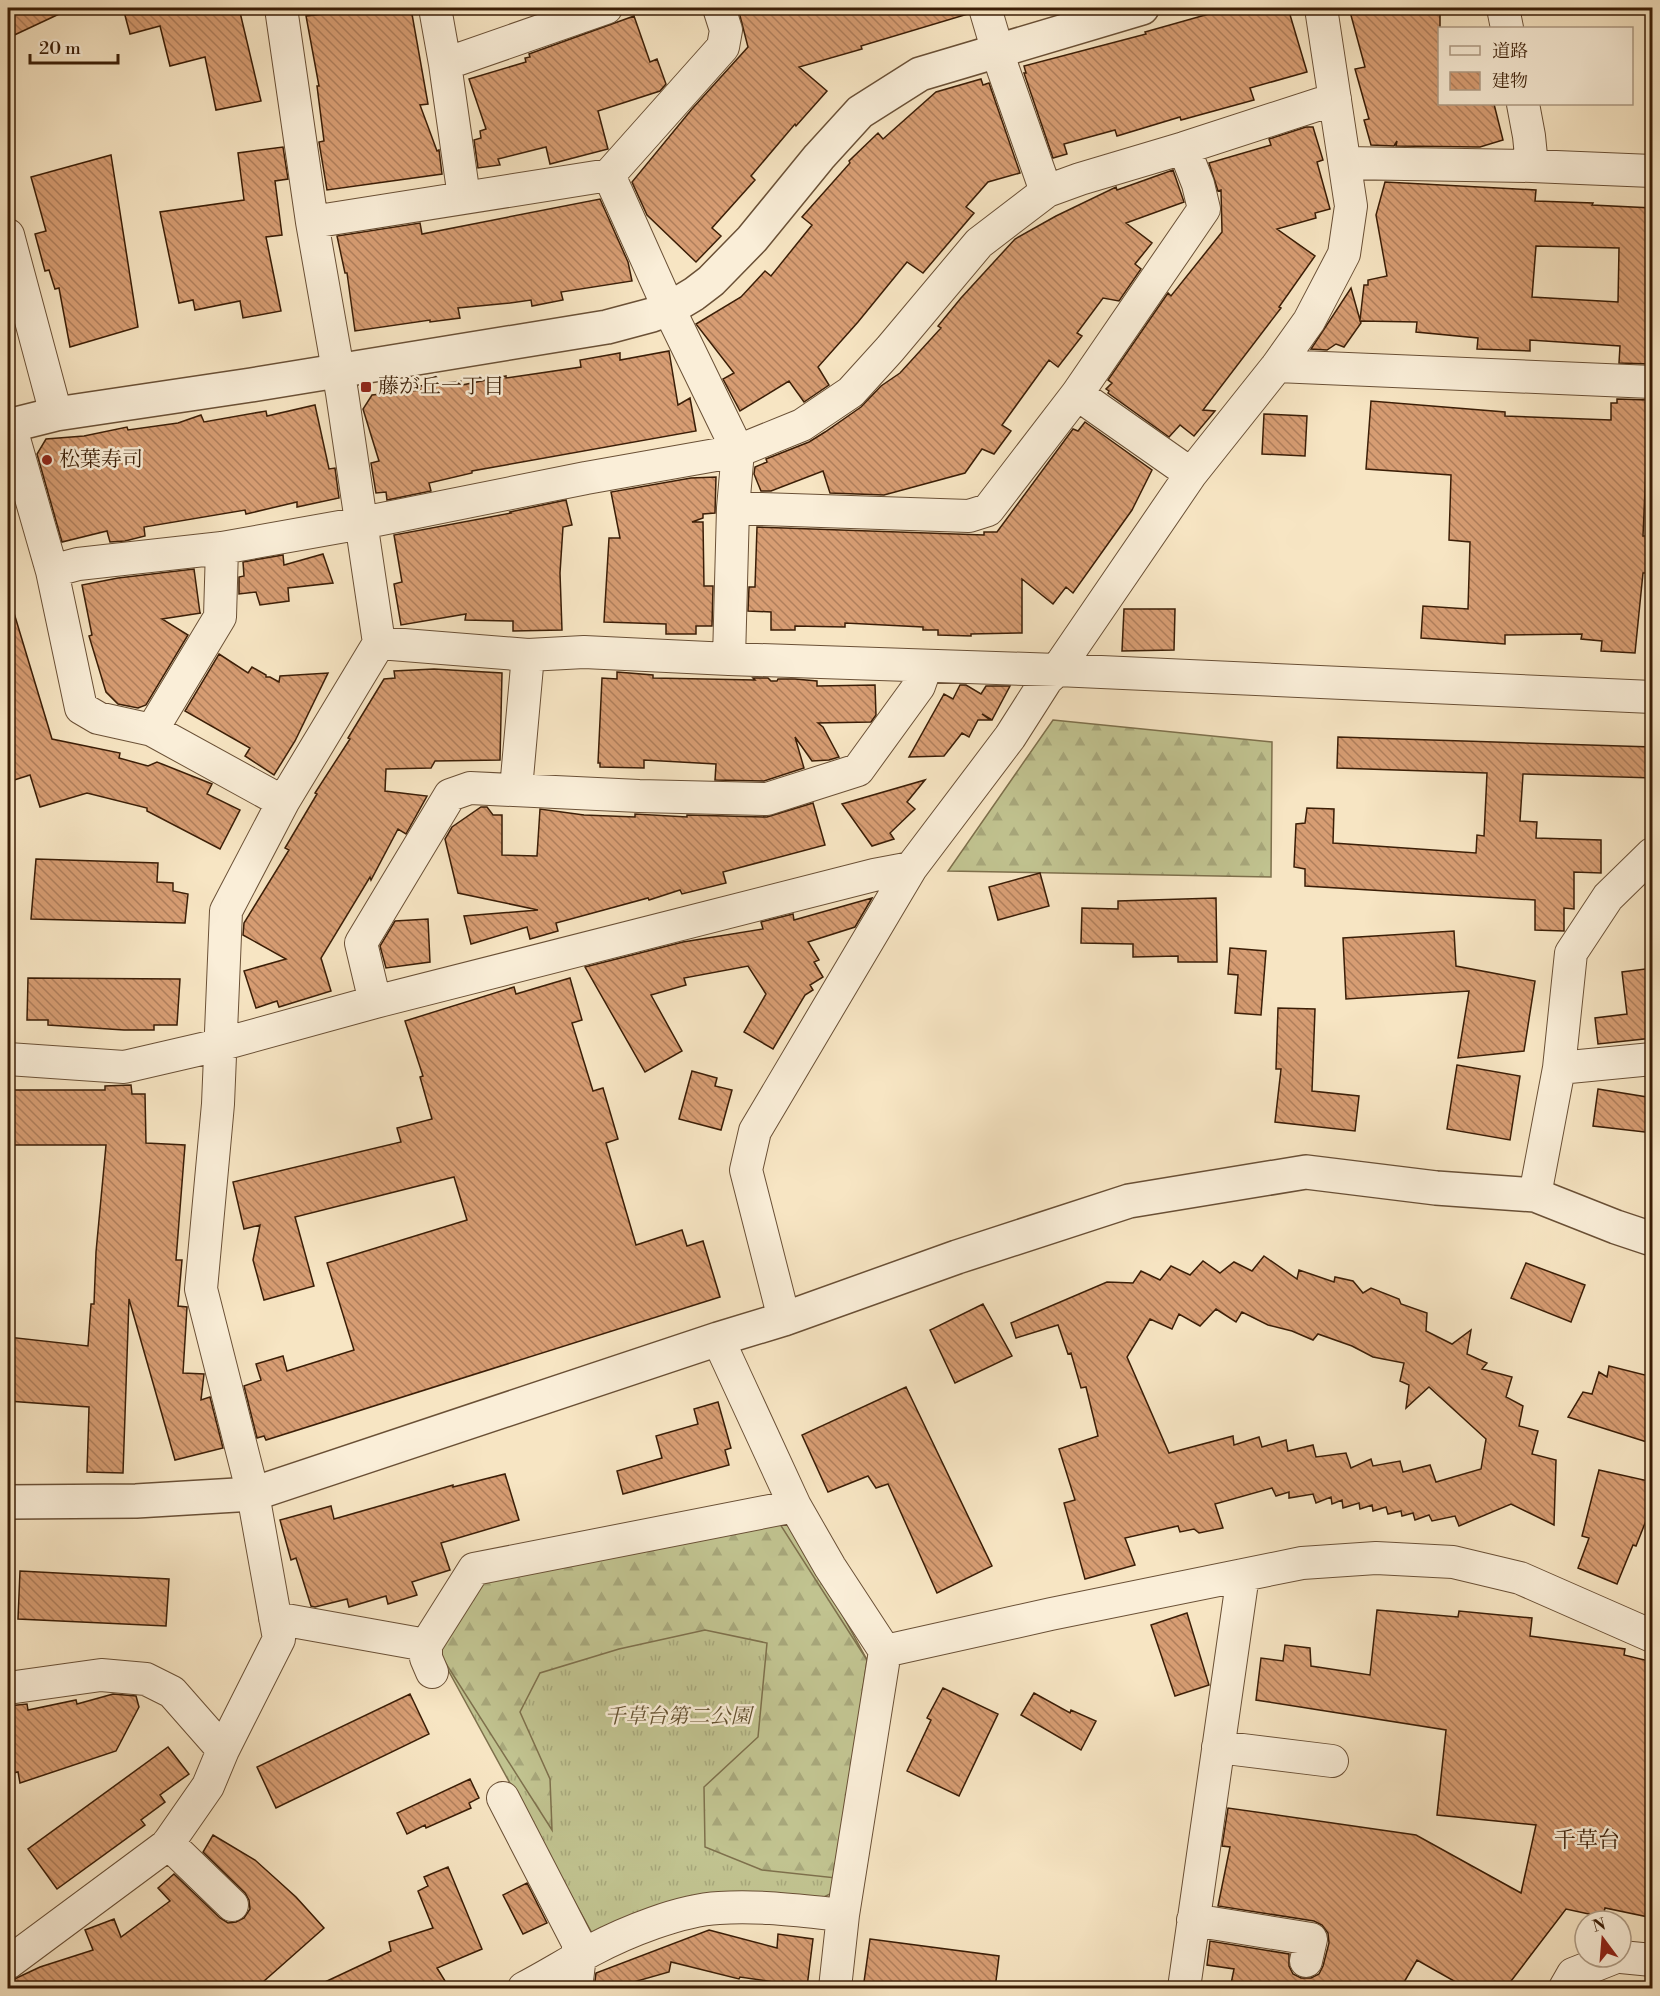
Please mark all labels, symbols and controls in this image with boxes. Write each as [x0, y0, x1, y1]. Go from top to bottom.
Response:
scale bar [30, 27, 118, 65]
legend [1438, 27, 1633, 105]
text: 20 m [39, 37, 81, 60]
text: 道路 [1492, 40, 1528, 63]
text: 建物 [1492, 70, 1528, 93]
place label: 藤が丘一丁目 [378, 374, 504, 400]
marker: 藤が丘一丁目 [359, 380, 373, 394]
place label: 松葉寿司 [59, 447, 143, 473]
marker: 松葉寿司 [40, 453, 54, 467]
park label: 千草台第二公園 [605, 1704, 754, 1730]
district label: 千草台 [1554, 1827, 1620, 1854]
north arrow [1573, 1909, 1633, 1969]
text: N [1590, 1914, 1608, 1937]

